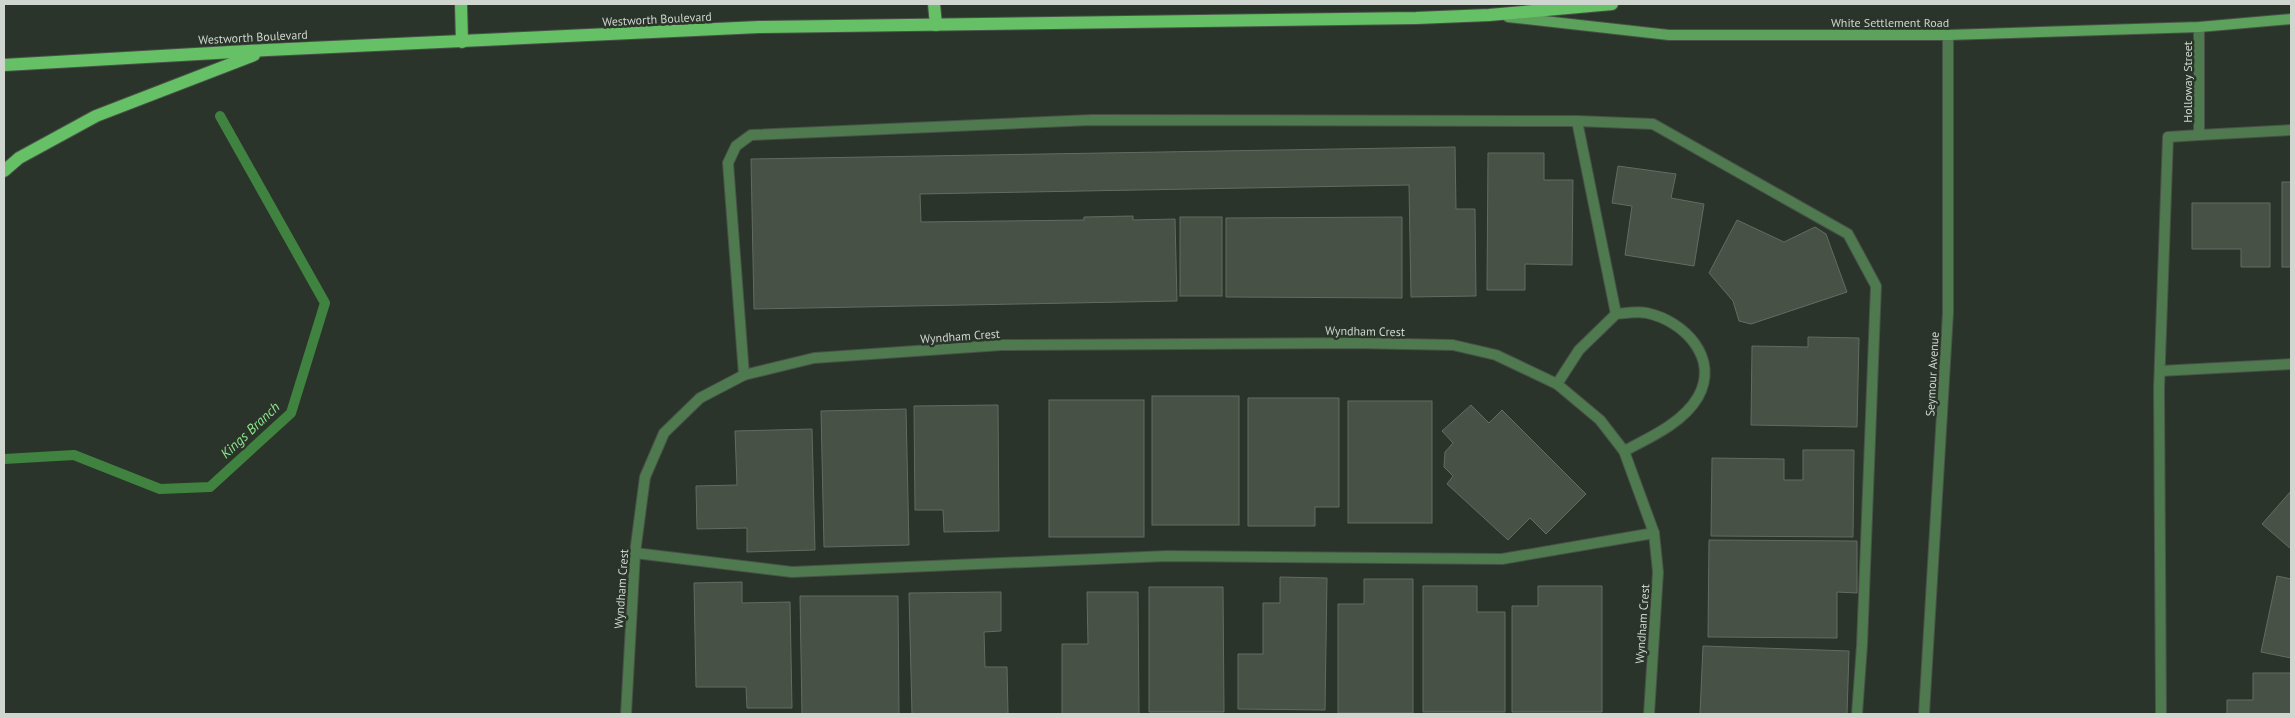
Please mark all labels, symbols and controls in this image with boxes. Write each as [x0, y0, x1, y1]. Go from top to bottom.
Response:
street label: Westworth Boulevard [602, 9, 712, 29]
street label: White Settlement Road [1831, 15, 1949, 30]
street label: Westworth Boulevard [198, 27, 308, 47]
street label: Holloway Street [2180, 41, 2195, 123]
street label: Wyndham Crest [1325, 323, 1405, 339]
street label: Wyndham Crest [920, 326, 1000, 346]
street label: Seymour Avenue [1922, 331, 1942, 417]
water label: Kings Branch [216, 398, 284, 462]
street label: Wyndham Crest [611, 549, 631, 629]
street label: Wyndham Crest [1632, 584, 1652, 664]

